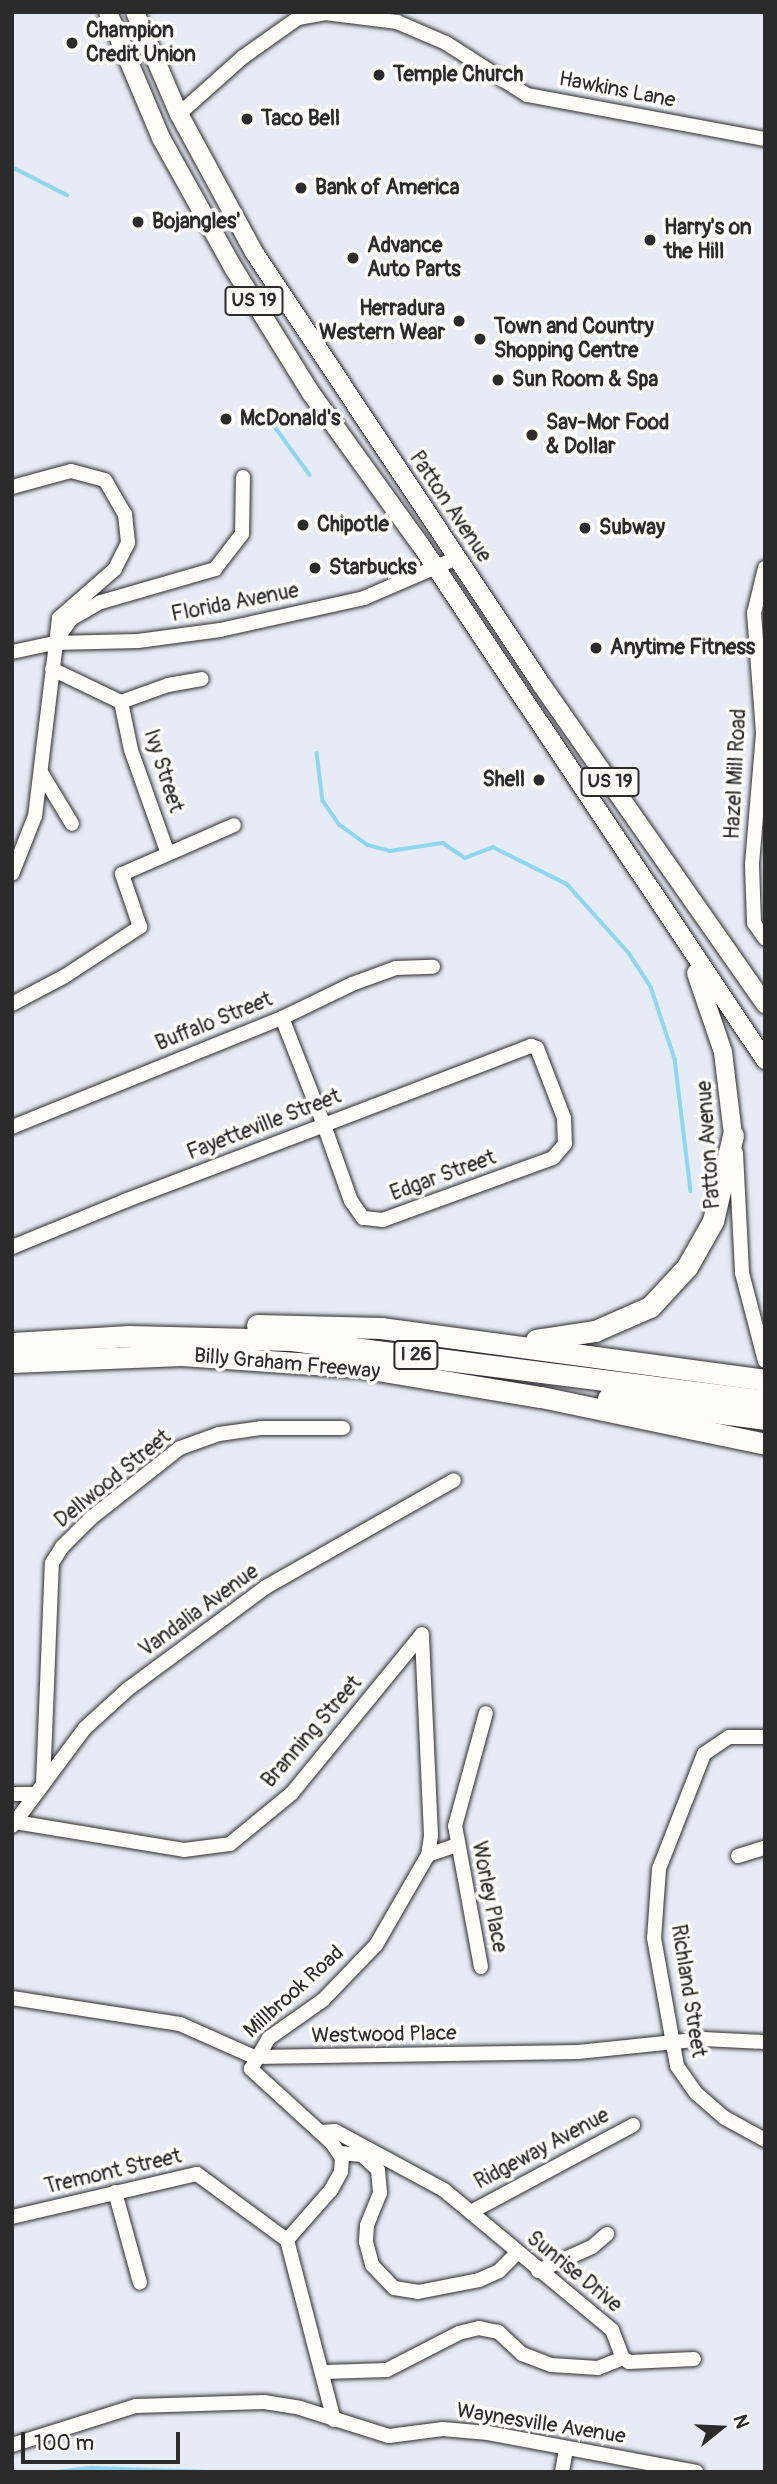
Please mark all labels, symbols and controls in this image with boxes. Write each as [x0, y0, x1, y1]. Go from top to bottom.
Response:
place label: Champion Credit Union [86, 18, 196, 68]
marker: Champion Credit Union [64, 35, 80, 51]
place label: Temple Church [393, 62, 523, 88]
street label: Hawkins Lane [557, 66, 677, 114]
marker: Temple Church [371, 67, 387, 83]
place label: Taco Bell [261, 106, 340, 132]
marker: Taco Bell [239, 111, 255, 127]
place label: Bank of America [315, 175, 459, 201]
marker: Bank of America [293, 180, 309, 196]
place label: Bojangles' [152, 209, 240, 235]
marker: Bojangles' [130, 214, 146, 230]
place label: Harry's on the Hill [664, 215, 752, 265]
marker: Harry's on the Hill [642, 232, 658, 248]
place label: Advance Auto Parts [367, 233, 461, 283]
marker: Advance Auto Parts [345, 250, 361, 266]
road number: US 19 [224, 286, 284, 316]
place label: Herradura Western Wear [319, 296, 445, 346]
marker: Herradura Western Wear [451, 313, 467, 329]
place label: Town and Country Shopping Centre [494, 314, 654, 364]
marker: Town and Country Shopping Centre [472, 331, 488, 347]
place label: Sun Room & Spa [512, 367, 658, 393]
marker: Sun Room & Spa [490, 372, 506, 388]
place label: McDonald's [240, 406, 341, 432]
place label: Sav-Mor Food & Dollar [546, 410, 669, 460]
marker: McDonald's [218, 411, 234, 427]
marker: Sav-Mor Food & Dollar [524, 427, 540, 443]
street label: Patton Avenue [404, 447, 496, 567]
place label: Chipotle [317, 512, 389, 538]
place label: Subway [599, 515, 665, 541]
marker: Chipotle [295, 517, 311, 533]
marker: Subway [577, 520, 593, 536]
place label: Starbucks [329, 555, 417, 581]
marker: Starbucks [307, 560, 323, 576]
street label: Florida Avenue [169, 578, 301, 628]
place label: Anytime Fitness [610, 635, 755, 661]
marker: Anytime Fitness [588, 640, 604, 656]
street label: Hazel Mill Road [720, 708, 752, 840]
street label: Ivy Street [138, 726, 188, 816]
road number: US 19 [580, 766, 640, 797]
place label: Shell [483, 767, 525, 793]
marker: Shell [531, 772, 547, 788]
street label: Buffalo Street [152, 987, 276, 1057]
street label: Patton Avenue [692, 1080, 726, 1210]
street label: Fayetteville Street [184, 1084, 344, 1166]
street label: Edgar Street [387, 1145, 499, 1207]
road number: I 26 [393, 1340, 439, 1371]
street label: Billy Graham Freeway [193, 1343, 381, 1385]
street label: Dellwood Street [50, 1425, 176, 1533]
street label: Vandalia Avenue [134, 1559, 264, 1663]
street label: Branning Street [257, 1671, 367, 1793]
street label: Worley Place [466, 1839, 512, 1955]
street label: Richland Street [665, 1923, 711, 2059]
street label: Millbrook Road [239, 1941, 349, 2043]
street label: Westwood Place [311, 2021, 457, 2049]
street label: Ridgeway Avenue [470, 2103, 614, 2195]
street label: Tremont Street [42, 2144, 184, 2200]
street label: Sunrise Drive [521, 2226, 627, 2318]
north arrow [686, 2393, 756, 2463]
street label: Waynesville Avenue [455, 2398, 627, 2450]
text: N [728, 2412, 754, 2431]
scale bar [24, 2418, 184, 2462]
text: 100 m [34, 2430, 94, 2457]

